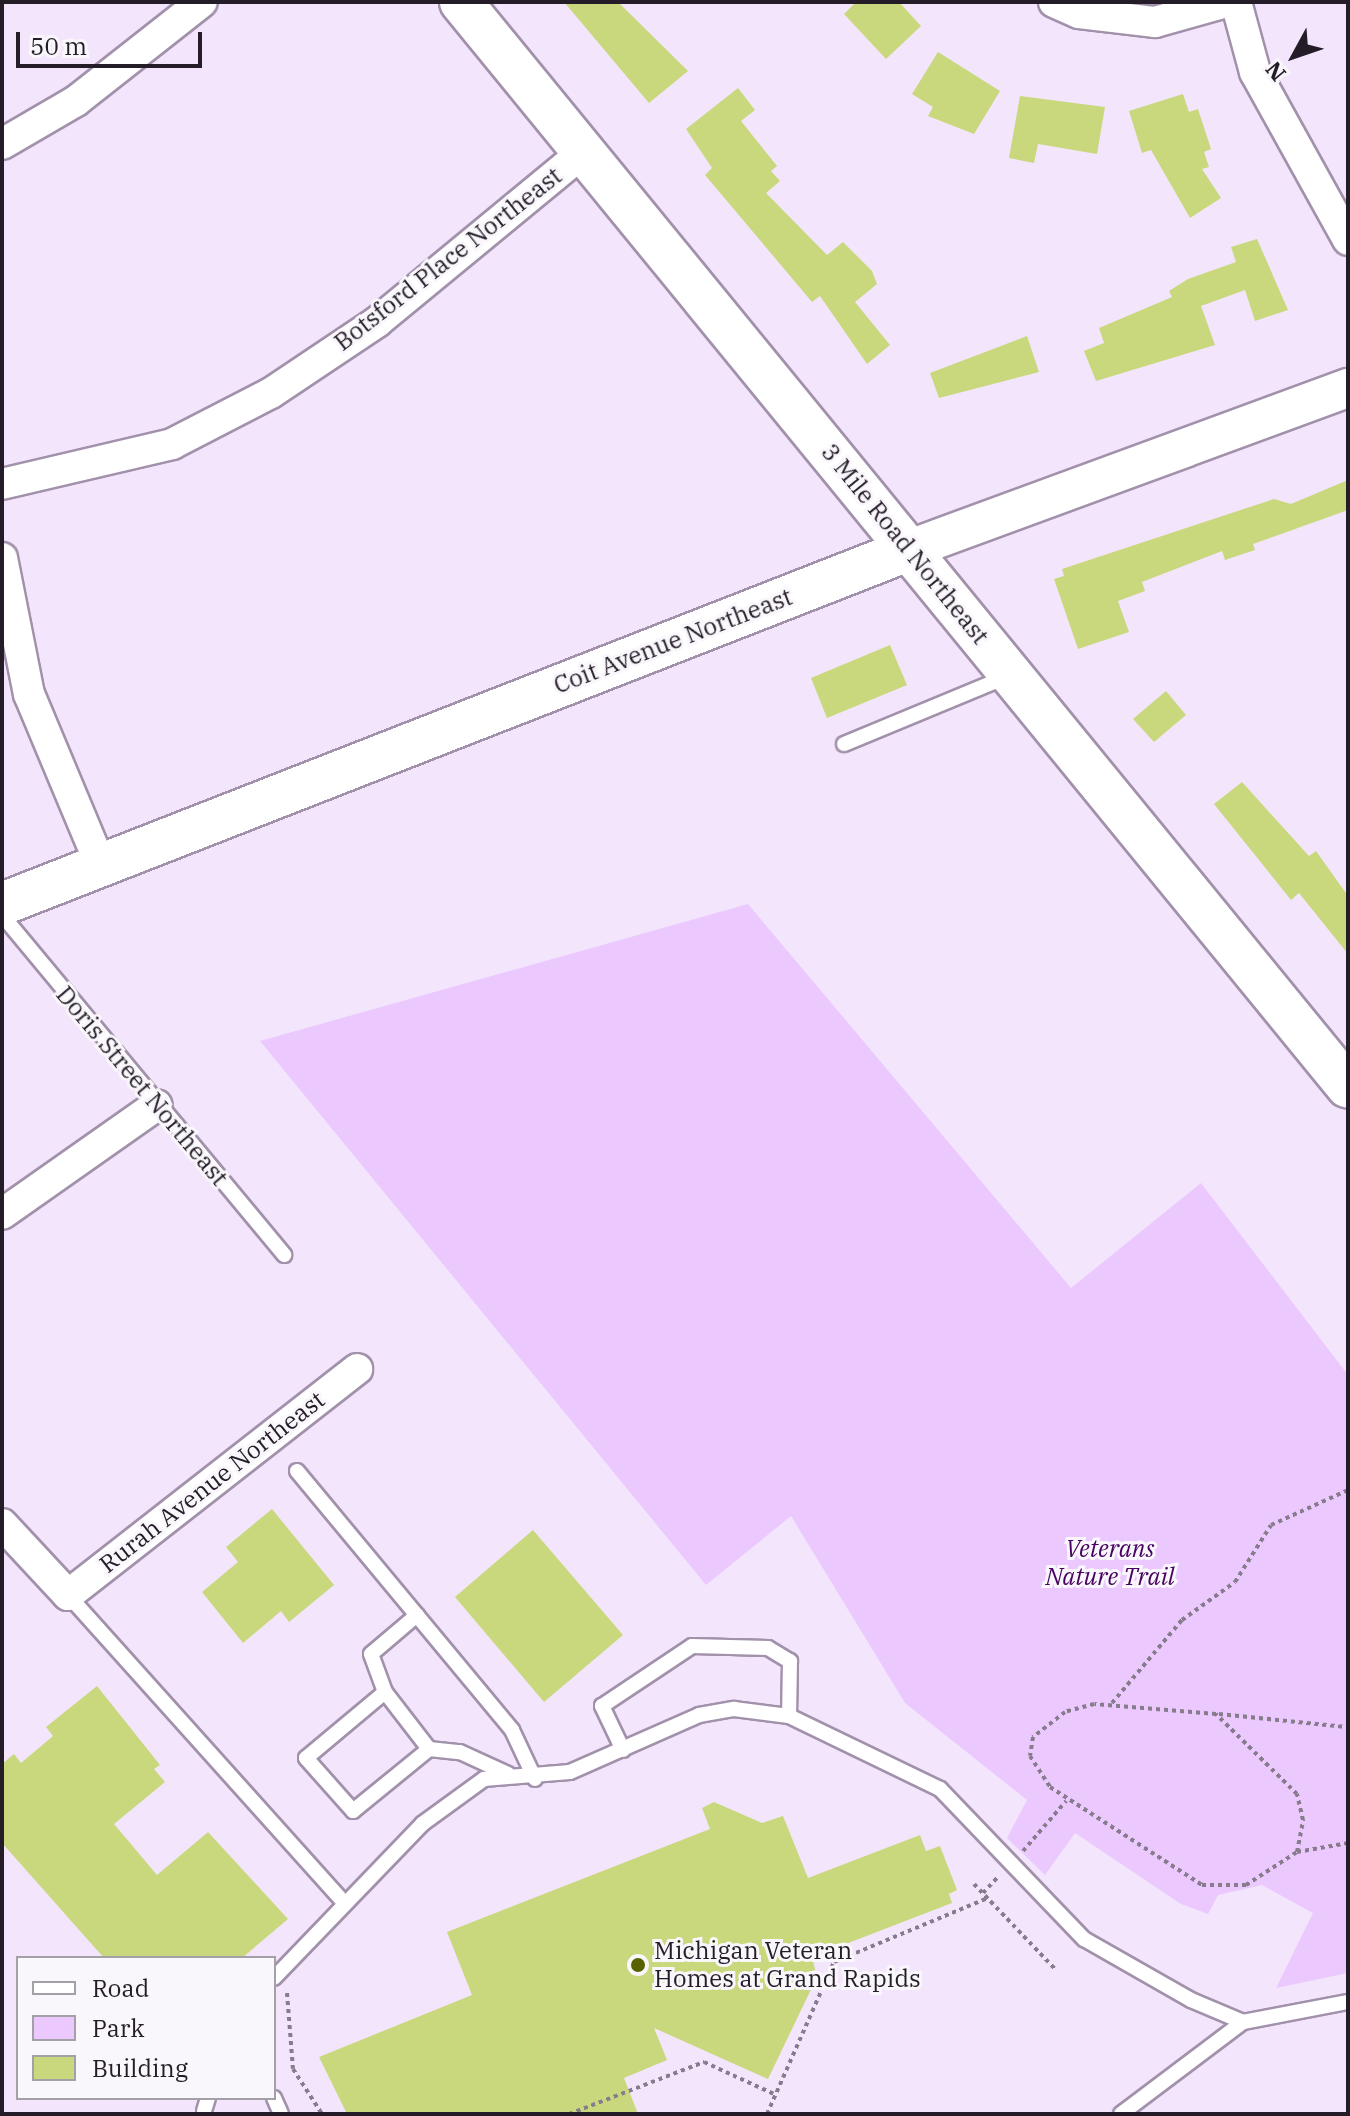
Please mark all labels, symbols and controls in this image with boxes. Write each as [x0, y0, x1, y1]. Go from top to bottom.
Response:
scale bar [20, 16, 206, 66]
north arrow [1254, 16, 1334, 96]
text: 50 m [30, 30, 87, 62]
text: N [1259, 56, 1292, 88]
street label: Botsford Place Northeast [329, 161, 567, 357]
street label: 3 Mile Road Northeast [815, 438, 995, 650]
street label: Coit Avenue Northeast [550, 582, 796, 700]
street label: Doris Street Northeast [50, 980, 234, 1192]
street label: Rurah Avenue Northeast [94, 1385, 330, 1579]
park label: Veterans Nature Trail [1045, 1535, 1175, 1591]
place label: Michigan Veteran Homes at Grand Rapids [654, 1937, 921, 1993]
legend [16, 1956, 276, 2100]
marker: Michigan Veteran Homes at Grand Rapids [629, 1956, 647, 1974]
text: Road [92, 1972, 149, 2004]
text: Park [92, 2012, 144, 2044]
text: Building [92, 2052, 188, 2084]

